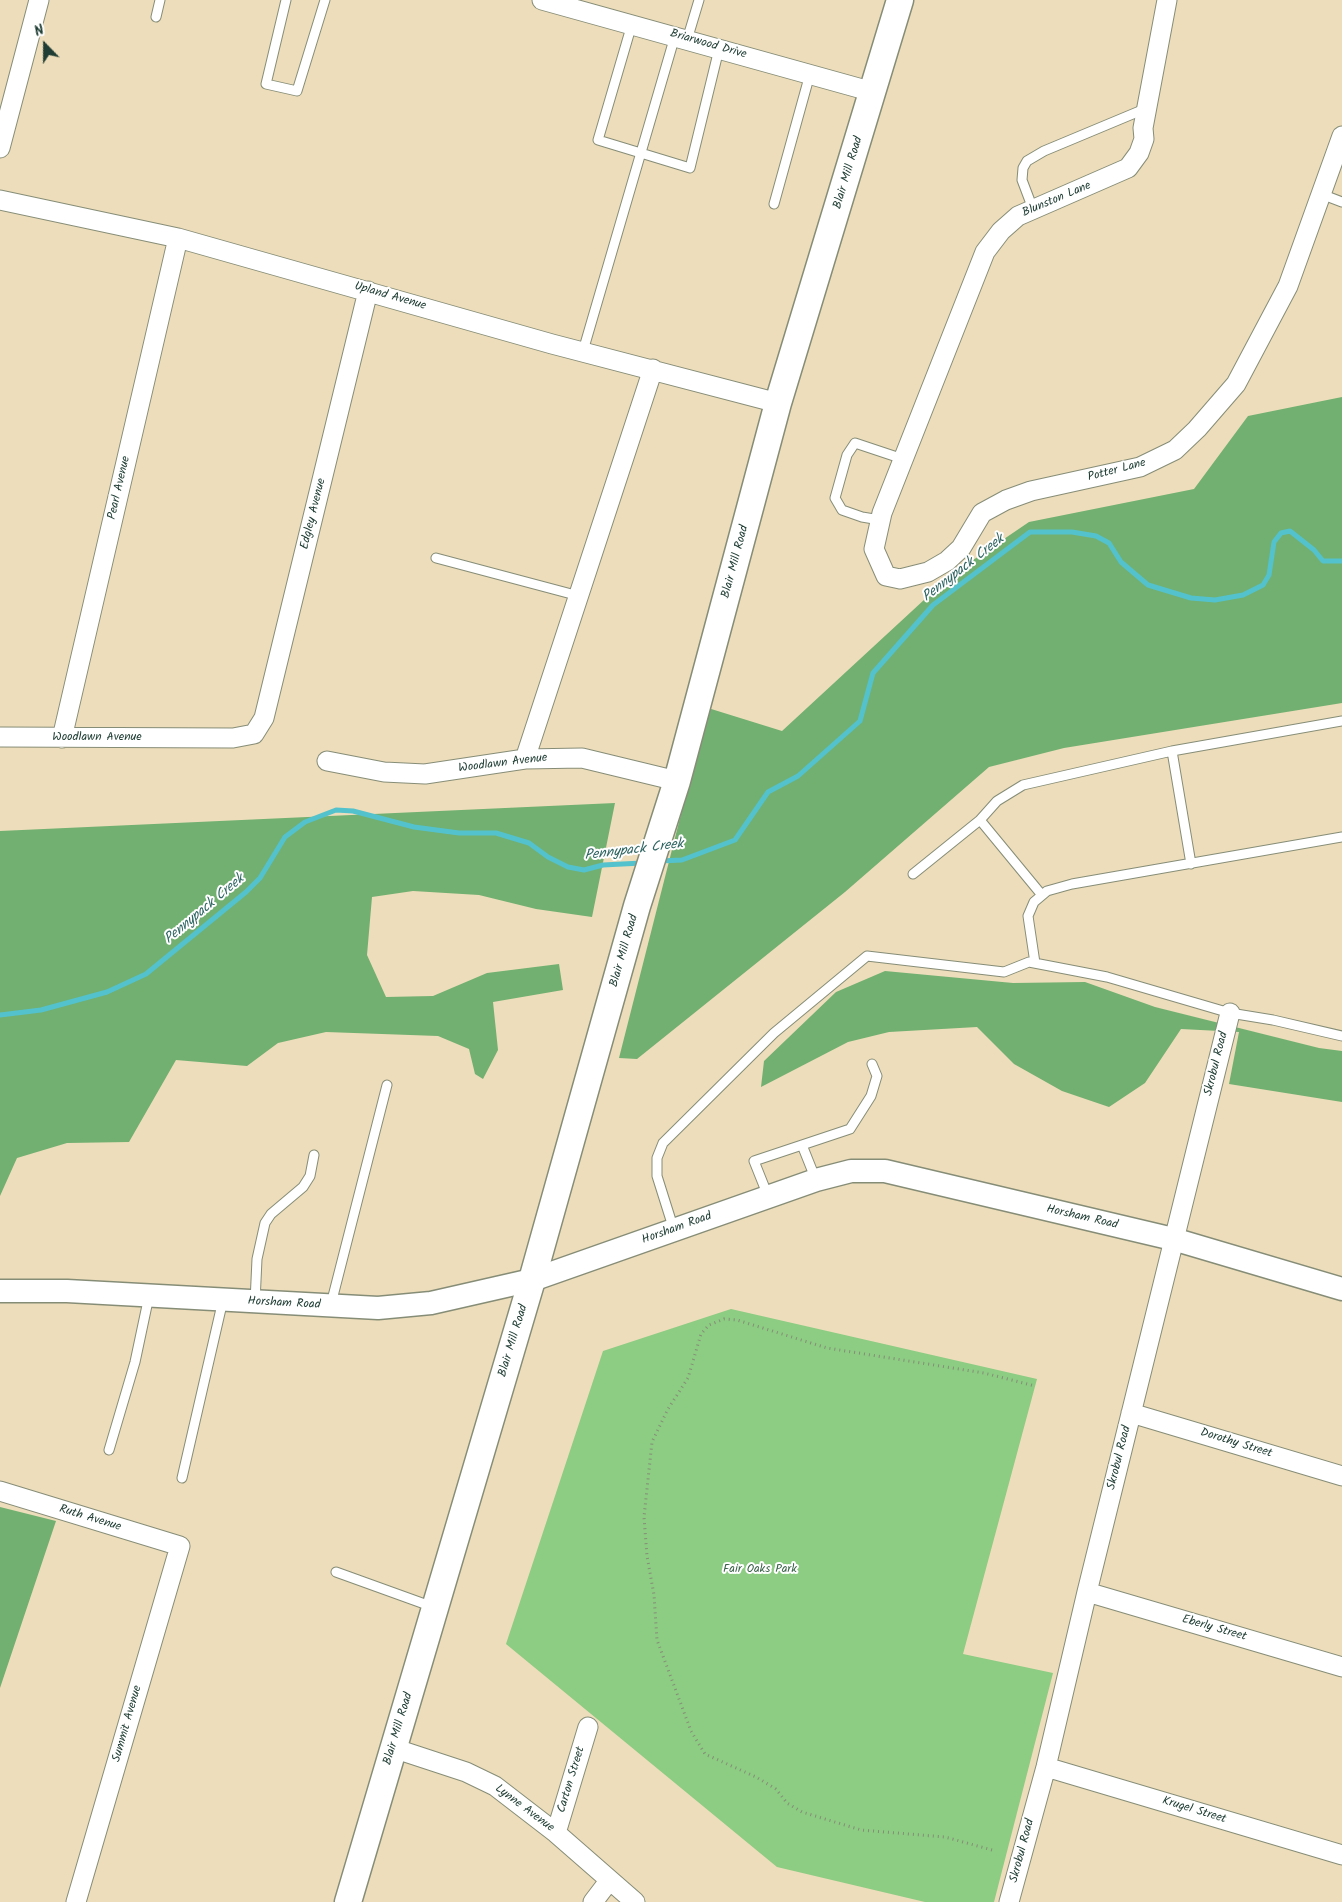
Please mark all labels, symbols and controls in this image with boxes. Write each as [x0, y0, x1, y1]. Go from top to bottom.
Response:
text: N [31, 19, 48, 43]
north arrow [20, 20, 70, 70]
street label: Briarwood Drive [668, 27, 748, 63]
street label: Blair Mill Road [831, 135, 867, 211]
street label: Blunston Lane [1021, 179, 1093, 221]
street label: Upland Avenue [352, 280, 428, 314]
street label: Pearl Avenue [106, 455, 134, 521]
street label: Potter Lane [1086, 456, 1148, 486]
street label: Edgley Avenue [298, 477, 330, 551]
street label: Blair Mill Road [719, 524, 753, 600]
water label: Pennypack Creek [920, 532, 1008, 606]
street label: Woodlawn Avenue [52, 731, 142, 745]
street label: Woodlawn Avenue [458, 751, 548, 777]
water label: Pennypack Creek [584, 837, 684, 865]
water label: Pennypack Creek [162, 872, 248, 948]
street label: Blair Mill Road [608, 913, 642, 989]
street label: Skrobul Road [1202, 1031, 1232, 1097]
street label: Horsham Road [1045, 1203, 1119, 1233]
street label: Horsham Road [640, 1210, 714, 1248]
street label: Horsham Road [247, 1295, 321, 1313]
street label: Blair Mill Road [496, 1303, 532, 1379]
street label: Skrobul Road [1105, 1425, 1135, 1491]
street label: Dorothy Street [1198, 1426, 1274, 1462]
street label: Ruth Avenue [57, 1503, 123, 1535]
park label: Fair Oaks Park [723, 1563, 797, 1577]
street label: Eberly Street [1180, 1613, 1248, 1645]
street label: Summit Avenue [110, 1684, 146, 1764]
street label: Blair Mill Road [381, 1691, 417, 1767]
street label: Carton Street [555, 1745, 589, 1815]
street label: Lynne Avenue [492, 1782, 556, 1836]
street label: Krugel Street [1160, 1794, 1228, 1828]
street label: Skrobul Road [1008, 1818, 1038, 1884]

